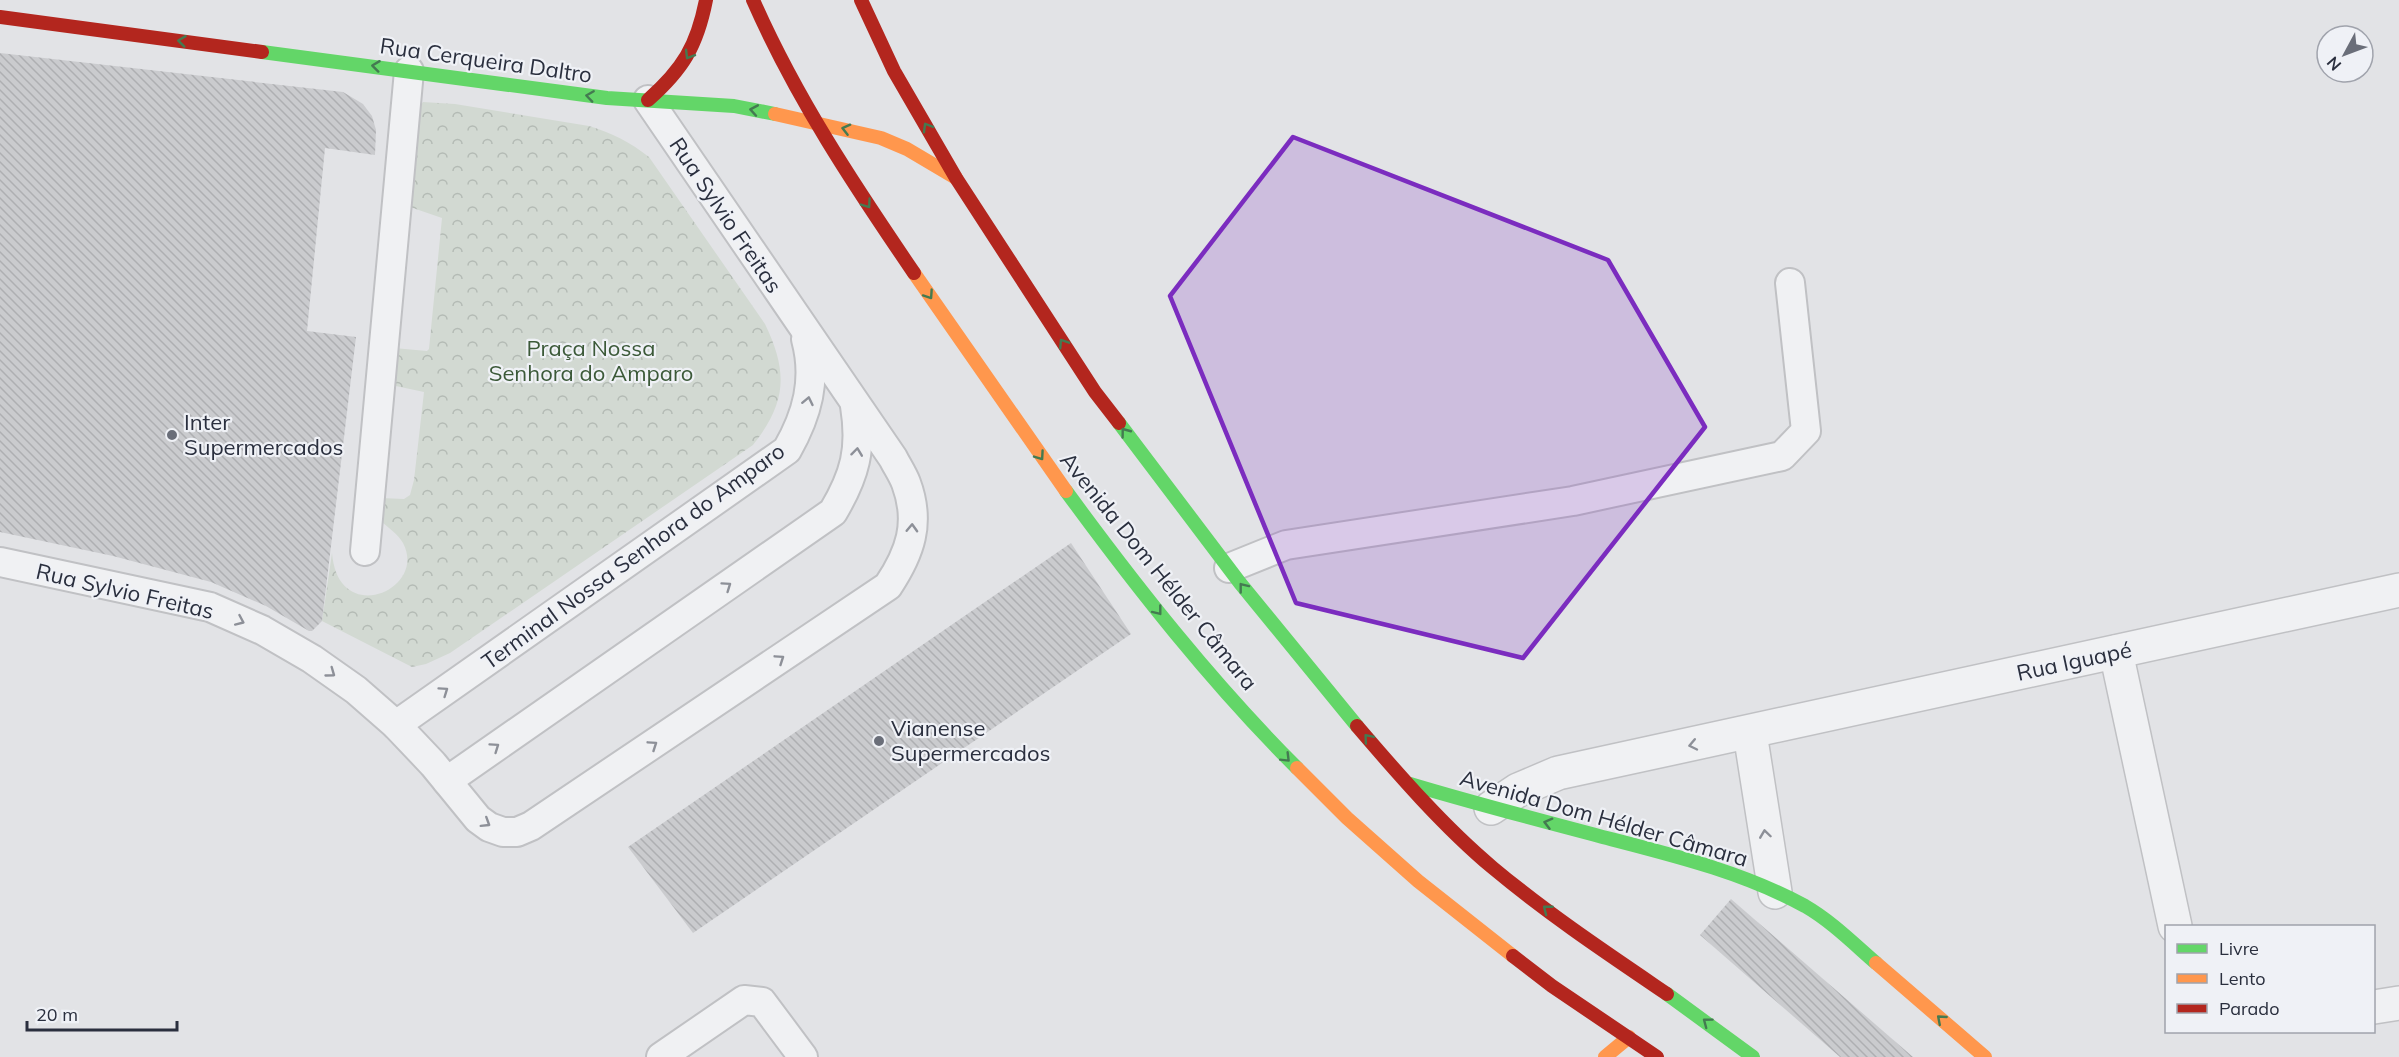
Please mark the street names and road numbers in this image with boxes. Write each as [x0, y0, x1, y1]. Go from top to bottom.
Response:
street label: Rua Cerqueira Daltro [378, 31, 594, 89]
street label: Rua Sylvio Freitas [664, 132, 788, 298]
street label: Terminal Nossa Senhora do Amparo [476, 437, 790, 675]
street label: Avenida Dom Hélder Câmara [1054, 446, 1264, 696]
street label: Rua Sylvio Freitas [33, 557, 217, 625]
street label: Rua Iguapé [2014, 635, 2134, 687]
street label: Avenida Dom Hélder Câmara [1457, 763, 1751, 873]

